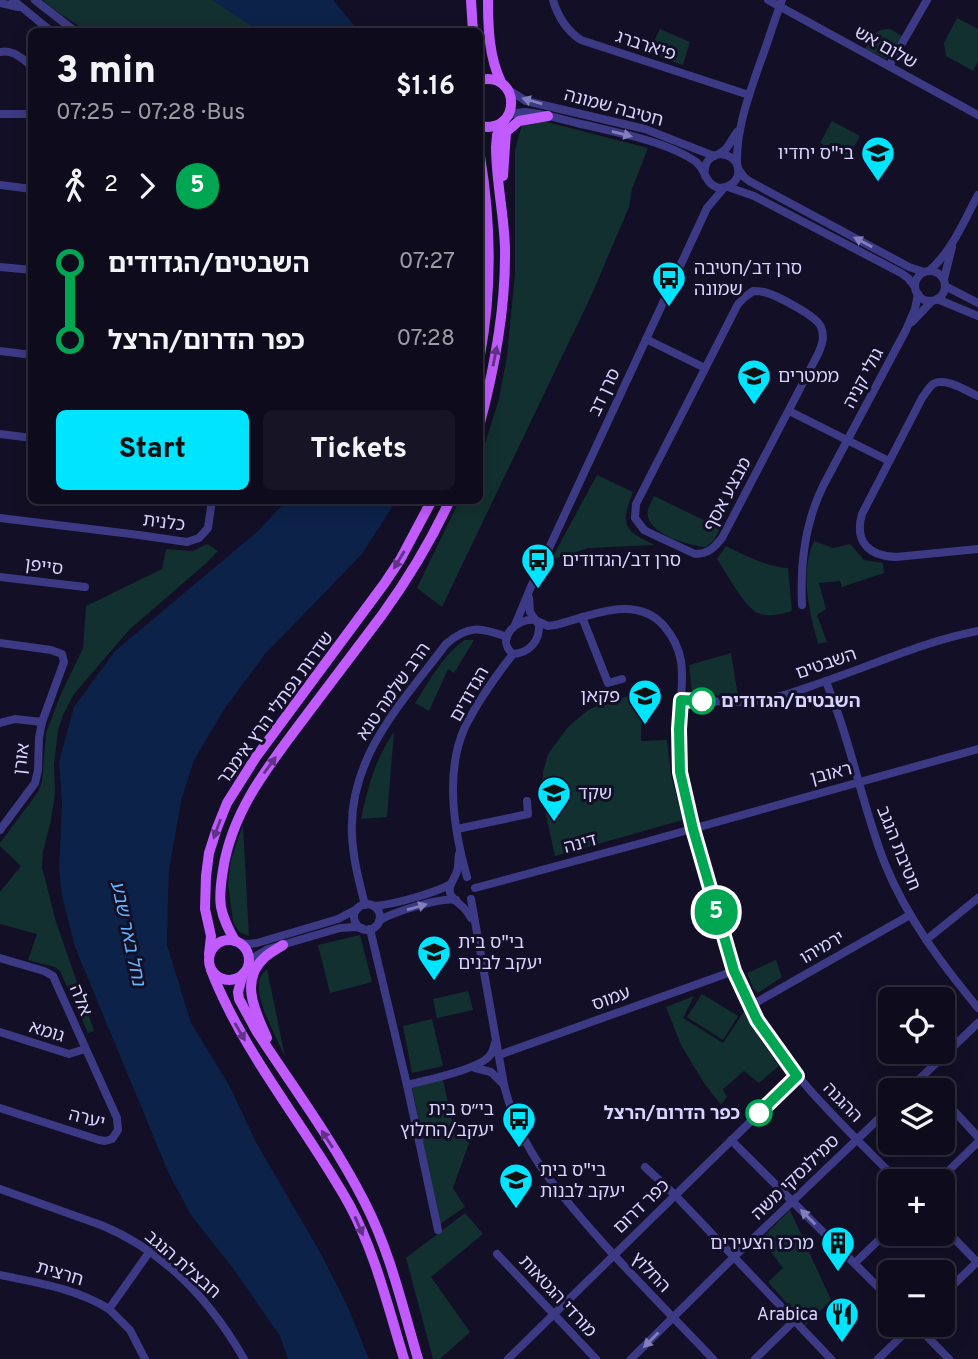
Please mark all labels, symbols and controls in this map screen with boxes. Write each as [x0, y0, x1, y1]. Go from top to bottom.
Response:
street label: שלום אש [850, 22, 921, 75]
street label: פיארברג [612, 26, 679, 67]
text: 3 min [56, 48, 156, 97]
text: $1.16 [396, 71, 455, 104]
street label: חטיבה שמונה [561, 84, 666, 133]
one-way arrow [521, 95, 543, 106]
text: 07:25 – 07:28 · Bus [56, 99, 245, 128]
one-way arrow [612, 129, 634, 140]
school or university icon: בי"ס יחדיו [859, 134, 897, 183]
place label: בי"ס יחדיו [778, 143, 854, 166]
icon: walk [56, 167, 94, 205]
icon: forward [128, 167, 166, 205]
text: 2 [104, 171, 118, 200]
text: 5 [190, 171, 205, 201]
one-way arrow [853, 236, 873, 248]
text: 07:27 [399, 248, 455, 277]
text: השבטים/הגדודים [108, 249, 310, 282]
place label: סרן דב/חטיבה שמונה [694, 258, 802, 302]
bus stop icon: סרן דב/חטיבה שמונה [650, 259, 688, 308]
text: 07:28 [397, 325, 455, 354]
text: כפר הדרום/הרצל [108, 326, 305, 359]
street label: גולי קניה [839, 344, 890, 413]
one-way arrow [490, 345, 501, 367]
school or university icon: ממטרים [735, 357, 773, 406]
street label: סרן דב [584, 365, 626, 420]
place label: ממטרים [778, 366, 839, 389]
button: Start [56, 410, 249, 490]
button: Tickets [263, 410, 455, 490]
street label: מבצע אסף [699, 454, 757, 536]
street label: כלנית [141, 509, 186, 537]
bus stop icon: סרן דב/הגדודים [519, 541, 557, 590]
place label: סרן דב/הגדודים [562, 550, 681, 573]
one-way arrow [393, 551, 406, 570]
street label: סייפן [23, 554, 64, 581]
street label: שדרות נפתלי הרץ אימבר [213, 628, 340, 790]
street label: הרב שלמה טנא [352, 639, 436, 745]
street label: השבטים [793, 643, 860, 686]
street label: הגדודים [445, 663, 495, 726]
school or university icon: פקאן [626, 677, 664, 726]
place label: פקאן [581, 686, 620, 709]
marker: השבטים/הגדודים [689, 688, 715, 714]
place label: השבטים/הגדודים [721, 691, 861, 714]
street label: אורן [9, 742, 36, 776]
one-way arrow [263, 756, 277, 774]
street label: ראובן [808, 758, 855, 791]
school or university icon: שקד [535, 774, 573, 823]
place label: שקד [578, 783, 612, 806]
street label: חטיבת הנגב [870, 803, 925, 894]
one-way arrow [211, 818, 222, 839]
street label: דינה [561, 829, 600, 860]
water label: נחל באר שבע [104, 879, 150, 990]
line badge: 5 [693, 889, 739, 935]
text: 5 [709, 897, 723, 927]
one-way arrow [407, 902, 428, 912]
street label: ירמיהו [796, 926, 849, 970]
place label: בי"ס בית יעקב לבנים [458, 932, 542, 976]
school or university icon: בי"ס בית יעקב לבנים [415, 933, 453, 982]
street label: אלה [63, 981, 96, 1020]
street label: עמוס [589, 982, 634, 1017]
map controls [878, 987, 955, 1337]
button: locate [878, 987, 955, 1064]
street label: גומא [26, 1016, 67, 1049]
one-way arrow [234, 1022, 246, 1042]
street label: ההגנה [817, 1078, 867, 1128]
button: layers [878, 1078, 955, 1155]
place label: בי״ס בית יעקב/החלוץ [400, 1099, 494, 1143]
bus stop icon: בי״ס בית יעקב/החלוץ [500, 1100, 538, 1149]
marker: כפר הדרום/הרצל [746, 1100, 772, 1126]
place label: כפר הדרום/הרצל [604, 1103, 740, 1126]
street label: יערה [66, 1104, 107, 1135]
one-way arrow [320, 1129, 333, 1149]
street label: סמילנסקי משה [747, 1130, 845, 1226]
place label: בי"ס בית יעקב לבנות [540, 1160, 625, 1204]
school or university icon: בי"ס בית יעקב לבנות [497, 1161, 535, 1210]
button: + [878, 1169, 955, 1246]
street label: כפר דרום [609, 1175, 675, 1239]
one-way arrow [799, 1208, 816, 1225]
one-way arrow [353, 1216, 365, 1236]
building icon: מרכז הצעירים [819, 1224, 857, 1273]
street label: חבצלת הנגב [139, 1226, 225, 1304]
place label: מרכז הצעירים [710, 1233, 814, 1256]
street label: החלוץ [625, 1248, 675, 1298]
street label: מורדי הגטאות [513, 1251, 601, 1343]
street label: חרצית [33, 1257, 86, 1292]
button: − [878, 1260, 955, 1337]
restaurant icon: Arabica [823, 1295, 861, 1344]
place label: Arabica [757, 1304, 818, 1327]
one-way arrow [643, 1331, 659, 1348]

